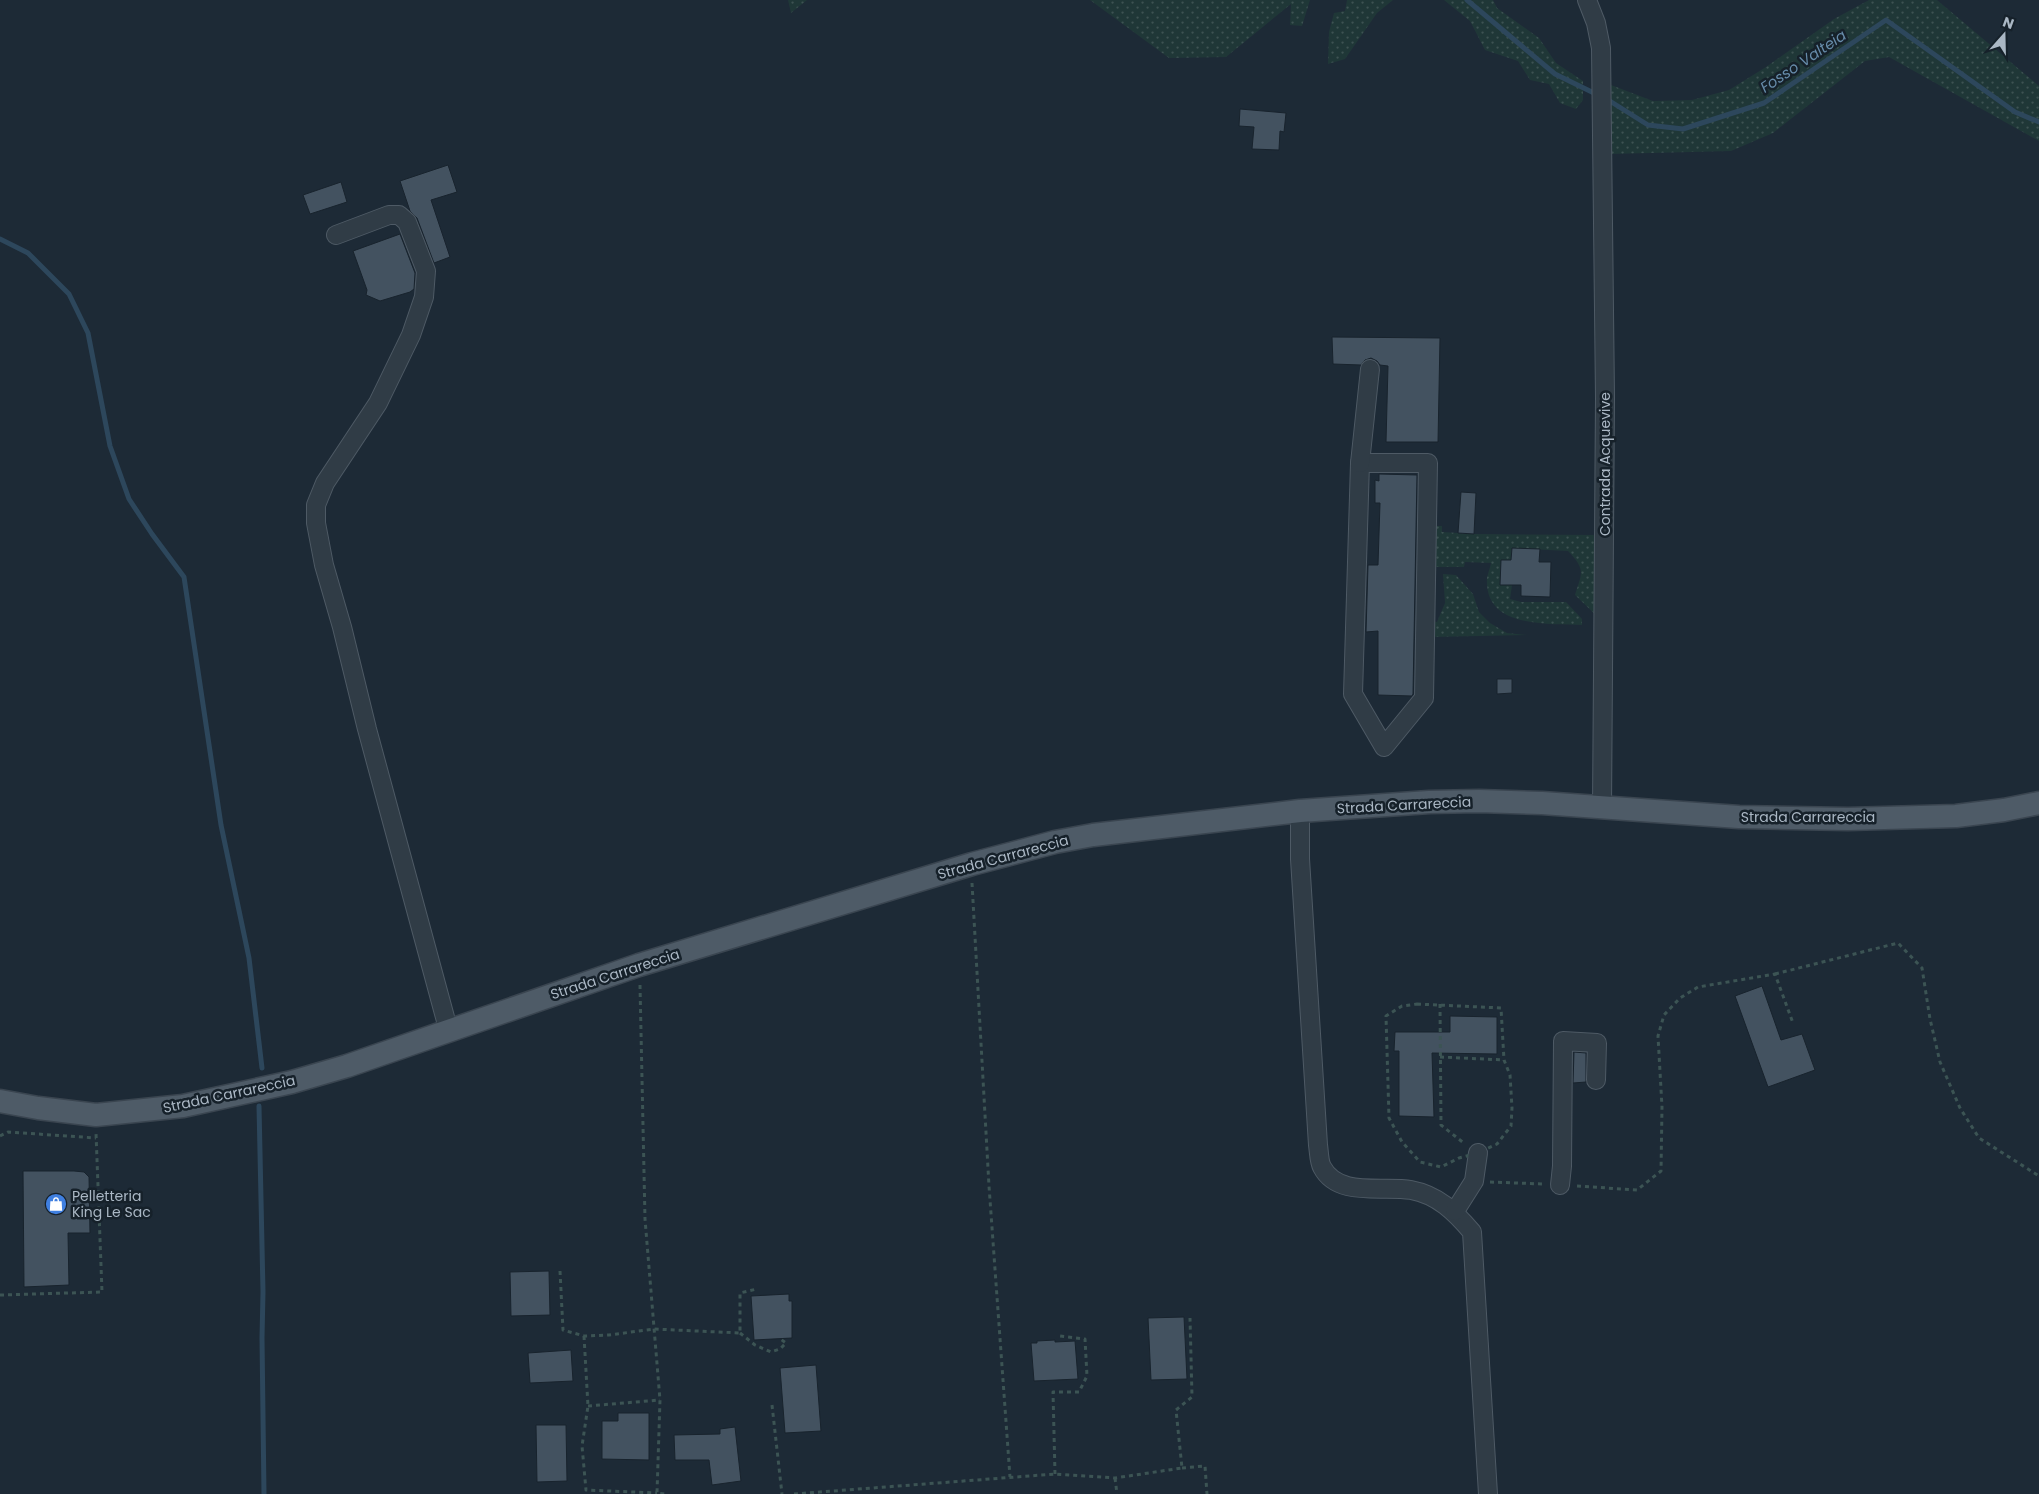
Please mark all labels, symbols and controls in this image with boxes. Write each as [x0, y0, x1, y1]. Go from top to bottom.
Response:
north arrow [1979, 10, 2029, 60]
text: N [2000, 12, 2017, 34]
water label: Fosso Valteia [1756, 24, 1850, 98]
street label: Contrada Acquevive [1595, 392, 1615, 536]
street label: Strada Carrareccia [1336, 791, 1472, 819]
street label: Strada Carrareccia [1741, 807, 1875, 827]
street label: Strada Carrareccia [935, 830, 1071, 884]
street label: Strada Carrareccia [548, 944, 682, 1004]
street label: Strada Carrareccia [161, 1070, 297, 1118]
place label: Pelletteria King Le Sac [72, 1186, 151, 1222]
shop icon: Pelletteria King Le Sac [44, 1192, 68, 1216]

